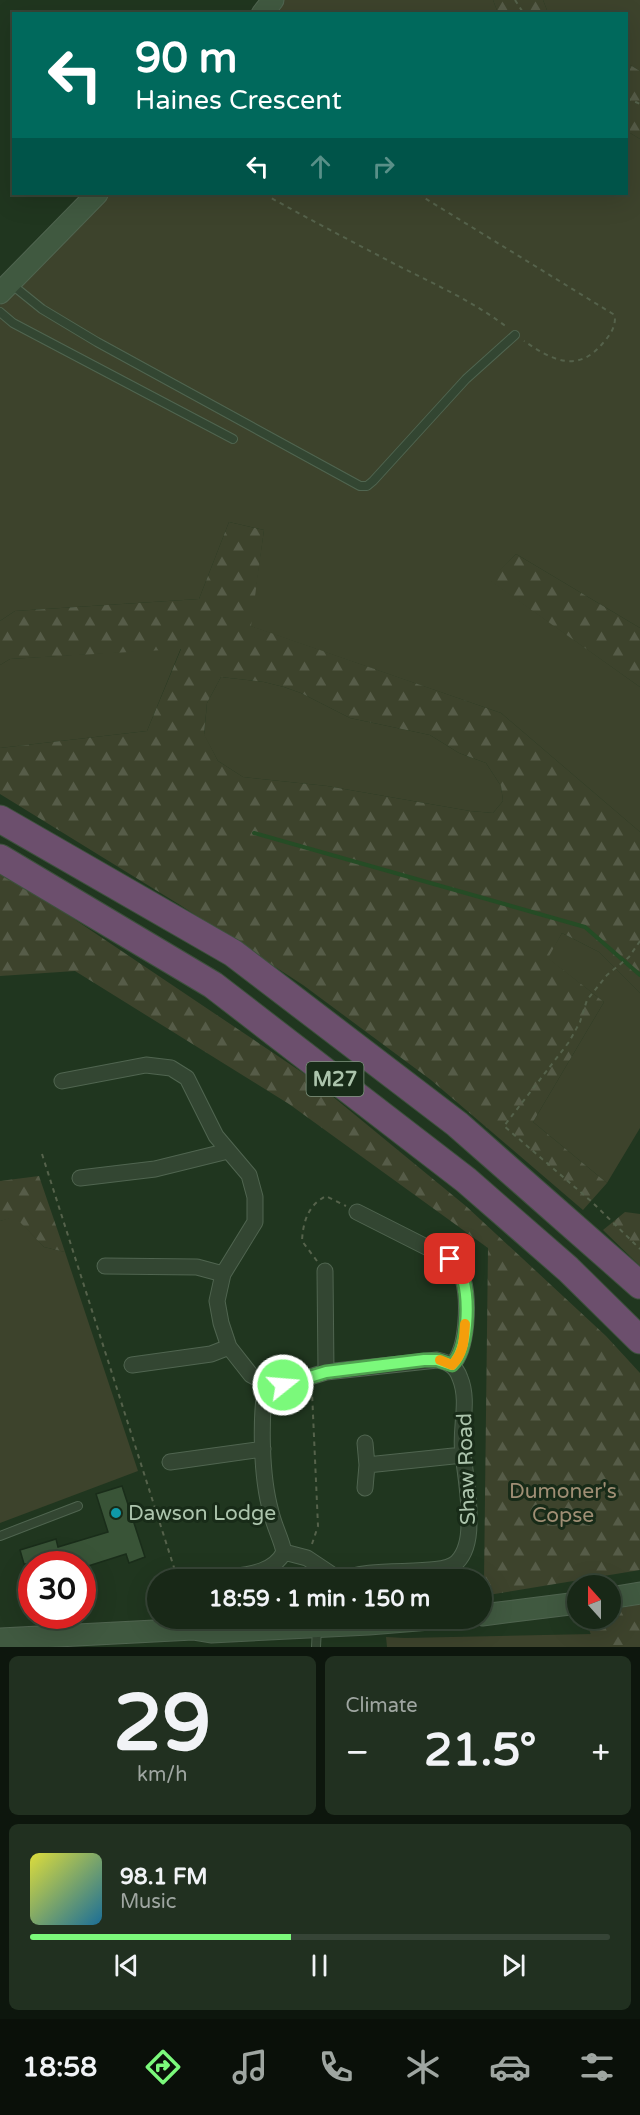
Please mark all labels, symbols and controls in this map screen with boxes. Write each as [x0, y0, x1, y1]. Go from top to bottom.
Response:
text: 90 m [135, 33, 237, 84]
icon: left [36, 36, 114, 114]
text: Haines Crescent [135, 84, 342, 117]
icon: left [241, 150, 274, 183]
icon: ahead [304, 150, 337, 183]
icon: right [367, 150, 400, 183]
road number: M27 [306, 1062, 364, 1096]
pin [424, 1233, 475, 1284]
icon: arrive [433, 1242, 466, 1275]
position arrow [251, 1353, 315, 1417]
street label: Shaw Road [452, 1413, 481, 1525]
park label: Dumoner's Copse [509, 1479, 617, 1528]
place label: Dawson Lodge [128, 1501, 276, 1526]
marker: Dawson Lodge [109, 1506, 123, 1520]
speed limit sign: 30 [18, 1551, 96, 1629]
north arrow [567, 1575, 621, 1629]
map controls [567, 1575, 621, 1629]
text: 18:59 · 1 min · 150 m [209, 1586, 430, 1612]
text: 29 [113, 1677, 211, 1771]
text: Climate [346, 1694, 418, 1718]
text: 21.5° [424, 1724, 537, 1778]
text: − [346, 1733, 369, 1772]
text: + [591, 1733, 610, 1772]
text: km/h [137, 1763, 187, 1787]
text: 98.1 FM [120, 1864, 208, 1890]
text: Music [120, 1890, 176, 1914]
icon: previous [110, 1949, 143, 1982]
icon: pause [303, 1949, 336, 1982]
icon: next [497, 1949, 530, 1982]
icon: directions [142, 2046, 184, 2088]
icon: music [229, 2046, 271, 2088]
icon: phone [315, 2046, 357, 2088]
icon: climate [402, 2046, 444, 2088]
icon: car [489, 2046, 531, 2088]
icon: filters [576, 2046, 618, 2088]
text: 18:58 [22, 2051, 97, 2084]

